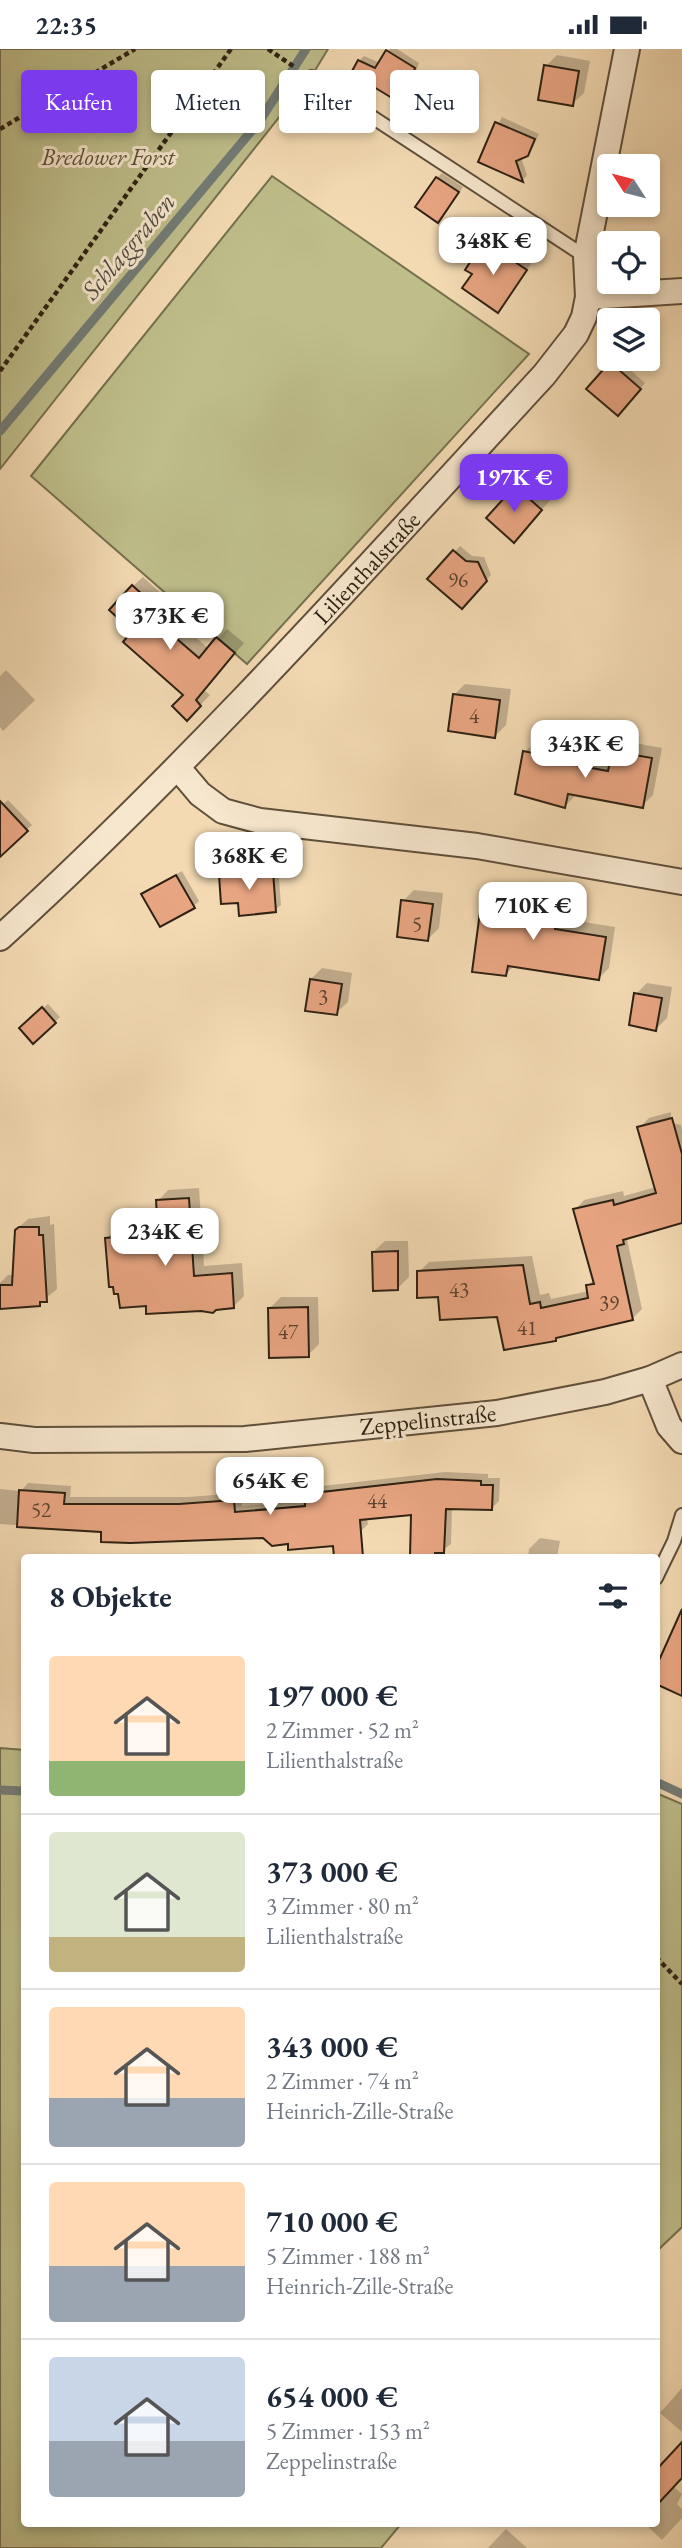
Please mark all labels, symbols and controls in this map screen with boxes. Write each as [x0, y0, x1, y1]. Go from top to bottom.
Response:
text: 22:35 [35, 8, 97, 42]
chip: Kaufen [21, 70, 137, 133]
chip: Mieten [151, 70, 265, 133]
chip: Filter [279, 70, 376, 133]
chip: Neu [390, 70, 479, 133]
park label: Bredower Forst [40, 141, 176, 172]
north arrow [597, 154, 660, 217]
map controls [597, 154, 660, 371]
water label: Schlaggraben [73, 186, 183, 307]
pin: 348K € [436, 217, 550, 277]
text: 348K € [455, 225, 531, 255]
button: locate [597, 231, 660, 294]
button: layers [597, 308, 660, 371]
pin: 197K € [457, 455, 571, 514]
text: 197K € [476, 462, 552, 492]
street label: Lilienthalstraße [306, 505, 427, 631]
house number: 96 [448, 566, 468, 593]
pin: 373K € [113, 593, 227, 652]
text: 373K € [132, 600, 208, 630]
house number: 4 [469, 702, 480, 729]
pin: 343K € [528, 721, 642, 780]
text: 343K € [547, 728, 623, 758]
pin: 368K € [192, 833, 306, 892]
text: 368K € [211, 840, 287, 870]
pin: 710K € [476, 883, 590, 942]
text: 710K € [495, 890, 571, 920]
house number: 5 [412, 910, 422, 937]
house number: 3 [318, 983, 328, 1010]
pin: 234K € [108, 1209, 222, 1268]
text: 234K € [127, 1216, 203, 1246]
house number: 43 [449, 1276, 469, 1303]
house number: 39 [599, 1289, 619, 1316]
house number: 41 [517, 1314, 537, 1341]
house number: 47 [278, 1318, 299, 1345]
street label: Zeppelinstraße [358, 1397, 498, 1442]
pin: 654K € [213, 1457, 327, 1517]
text: 654K € [232, 1465, 308, 1495]
house number: 44 [367, 1487, 388, 1514]
house number: 52 [31, 1496, 51, 1523]
text: 8 Objekte [49, 1577, 172, 1616]
icon: filters [594, 1577, 632, 1615]
text: 197 000 € [266, 1676, 398, 1715]
icon: home [105, 1684, 189, 1768]
text: 2 Zimmer · 52 m² [266, 1715, 419, 1745]
text: Lilienthalstraße [266, 1745, 403, 1775]
text: 373 000 € [266, 1852, 398, 1891]
icon: home [105, 1860, 189, 1944]
text: 3 Zimmer · 80 m² [266, 1891, 419, 1921]
text: Lilienthalstraße [266, 1921, 403, 1951]
text: 343 000 € [266, 2027, 398, 2066]
icon: home [105, 2035, 189, 2119]
text: 2 Zimmer · 74 m² [266, 2066, 419, 2096]
text: Heinrich-Zille-Straße [266, 2096, 453, 2126]
text: 710 000 € [266, 2202, 398, 2241]
icon: home [105, 2210, 189, 2294]
text: 5 Zimmer · 188 m² [266, 2241, 430, 2271]
text: Heinrich-Zille-Straße [266, 2271, 453, 2301]
text: 654 000 € [266, 2377, 398, 2416]
icon: home [105, 2385, 189, 2469]
text: 5 Zimmer · 153 m² [266, 2416, 430, 2446]
text: Zeppelinstraße [266, 2446, 397, 2476]

